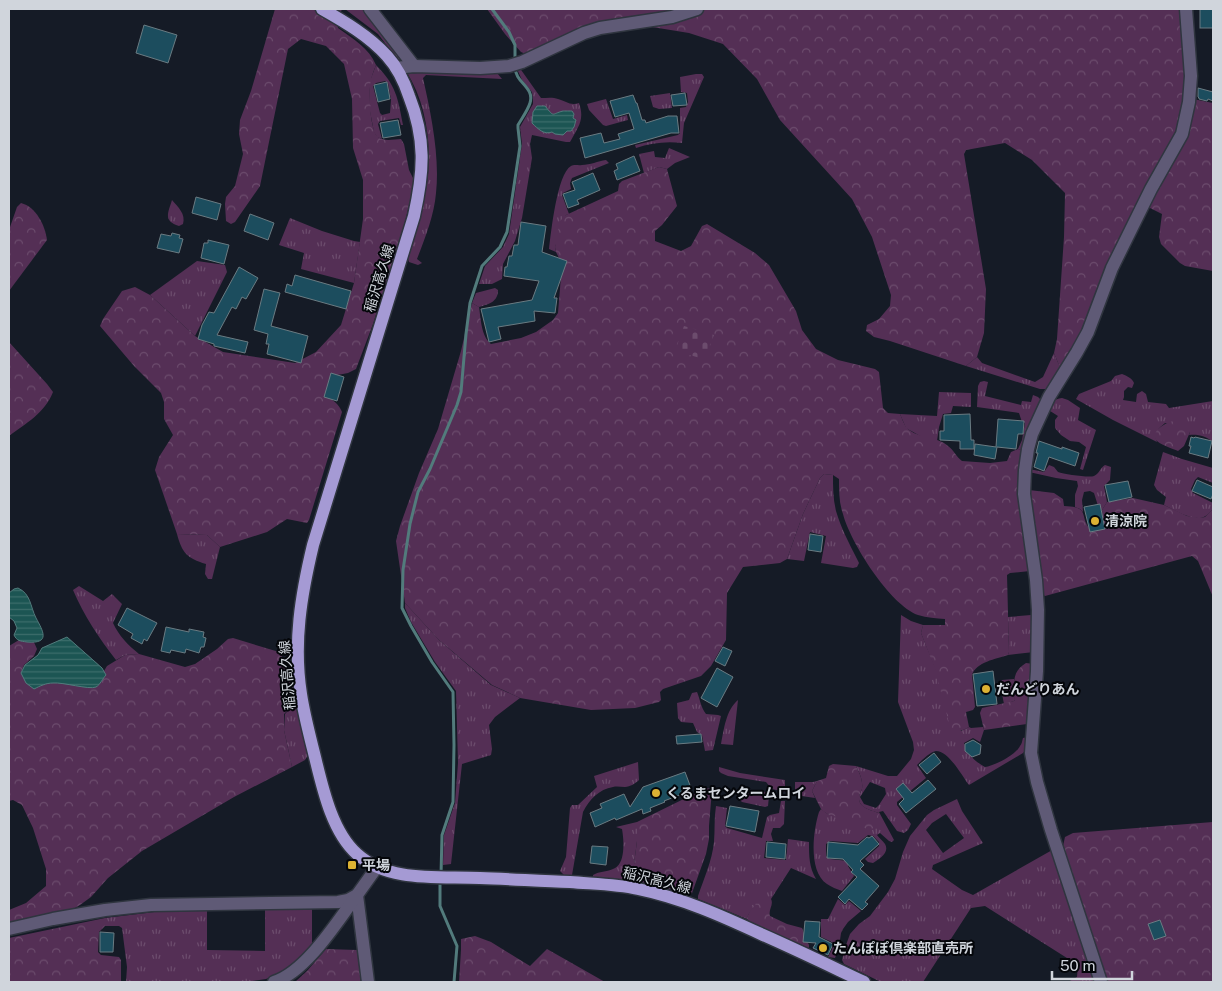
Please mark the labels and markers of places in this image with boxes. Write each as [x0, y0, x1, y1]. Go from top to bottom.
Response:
place label: 清涼院 [1105, 513, 1147, 529]
marker: 清涼院 [1089, 515, 1101, 527]
place label: だんどりあん [996, 681, 1080, 697]
marker: だんどりあん [980, 683, 992, 695]
place label: くるまセンタームロイ [666, 785, 805, 801]
marker: くるまセンタームロイ [650, 787, 662, 799]
place label: 平場 [362, 857, 390, 873]
marker: 平場 [346, 859, 358, 871]
place label: たんぽぽ倶楽部直売所 [833, 940, 973, 956]
marker: たんぽぽ倶楽部直売所 [817, 942, 829, 954]

